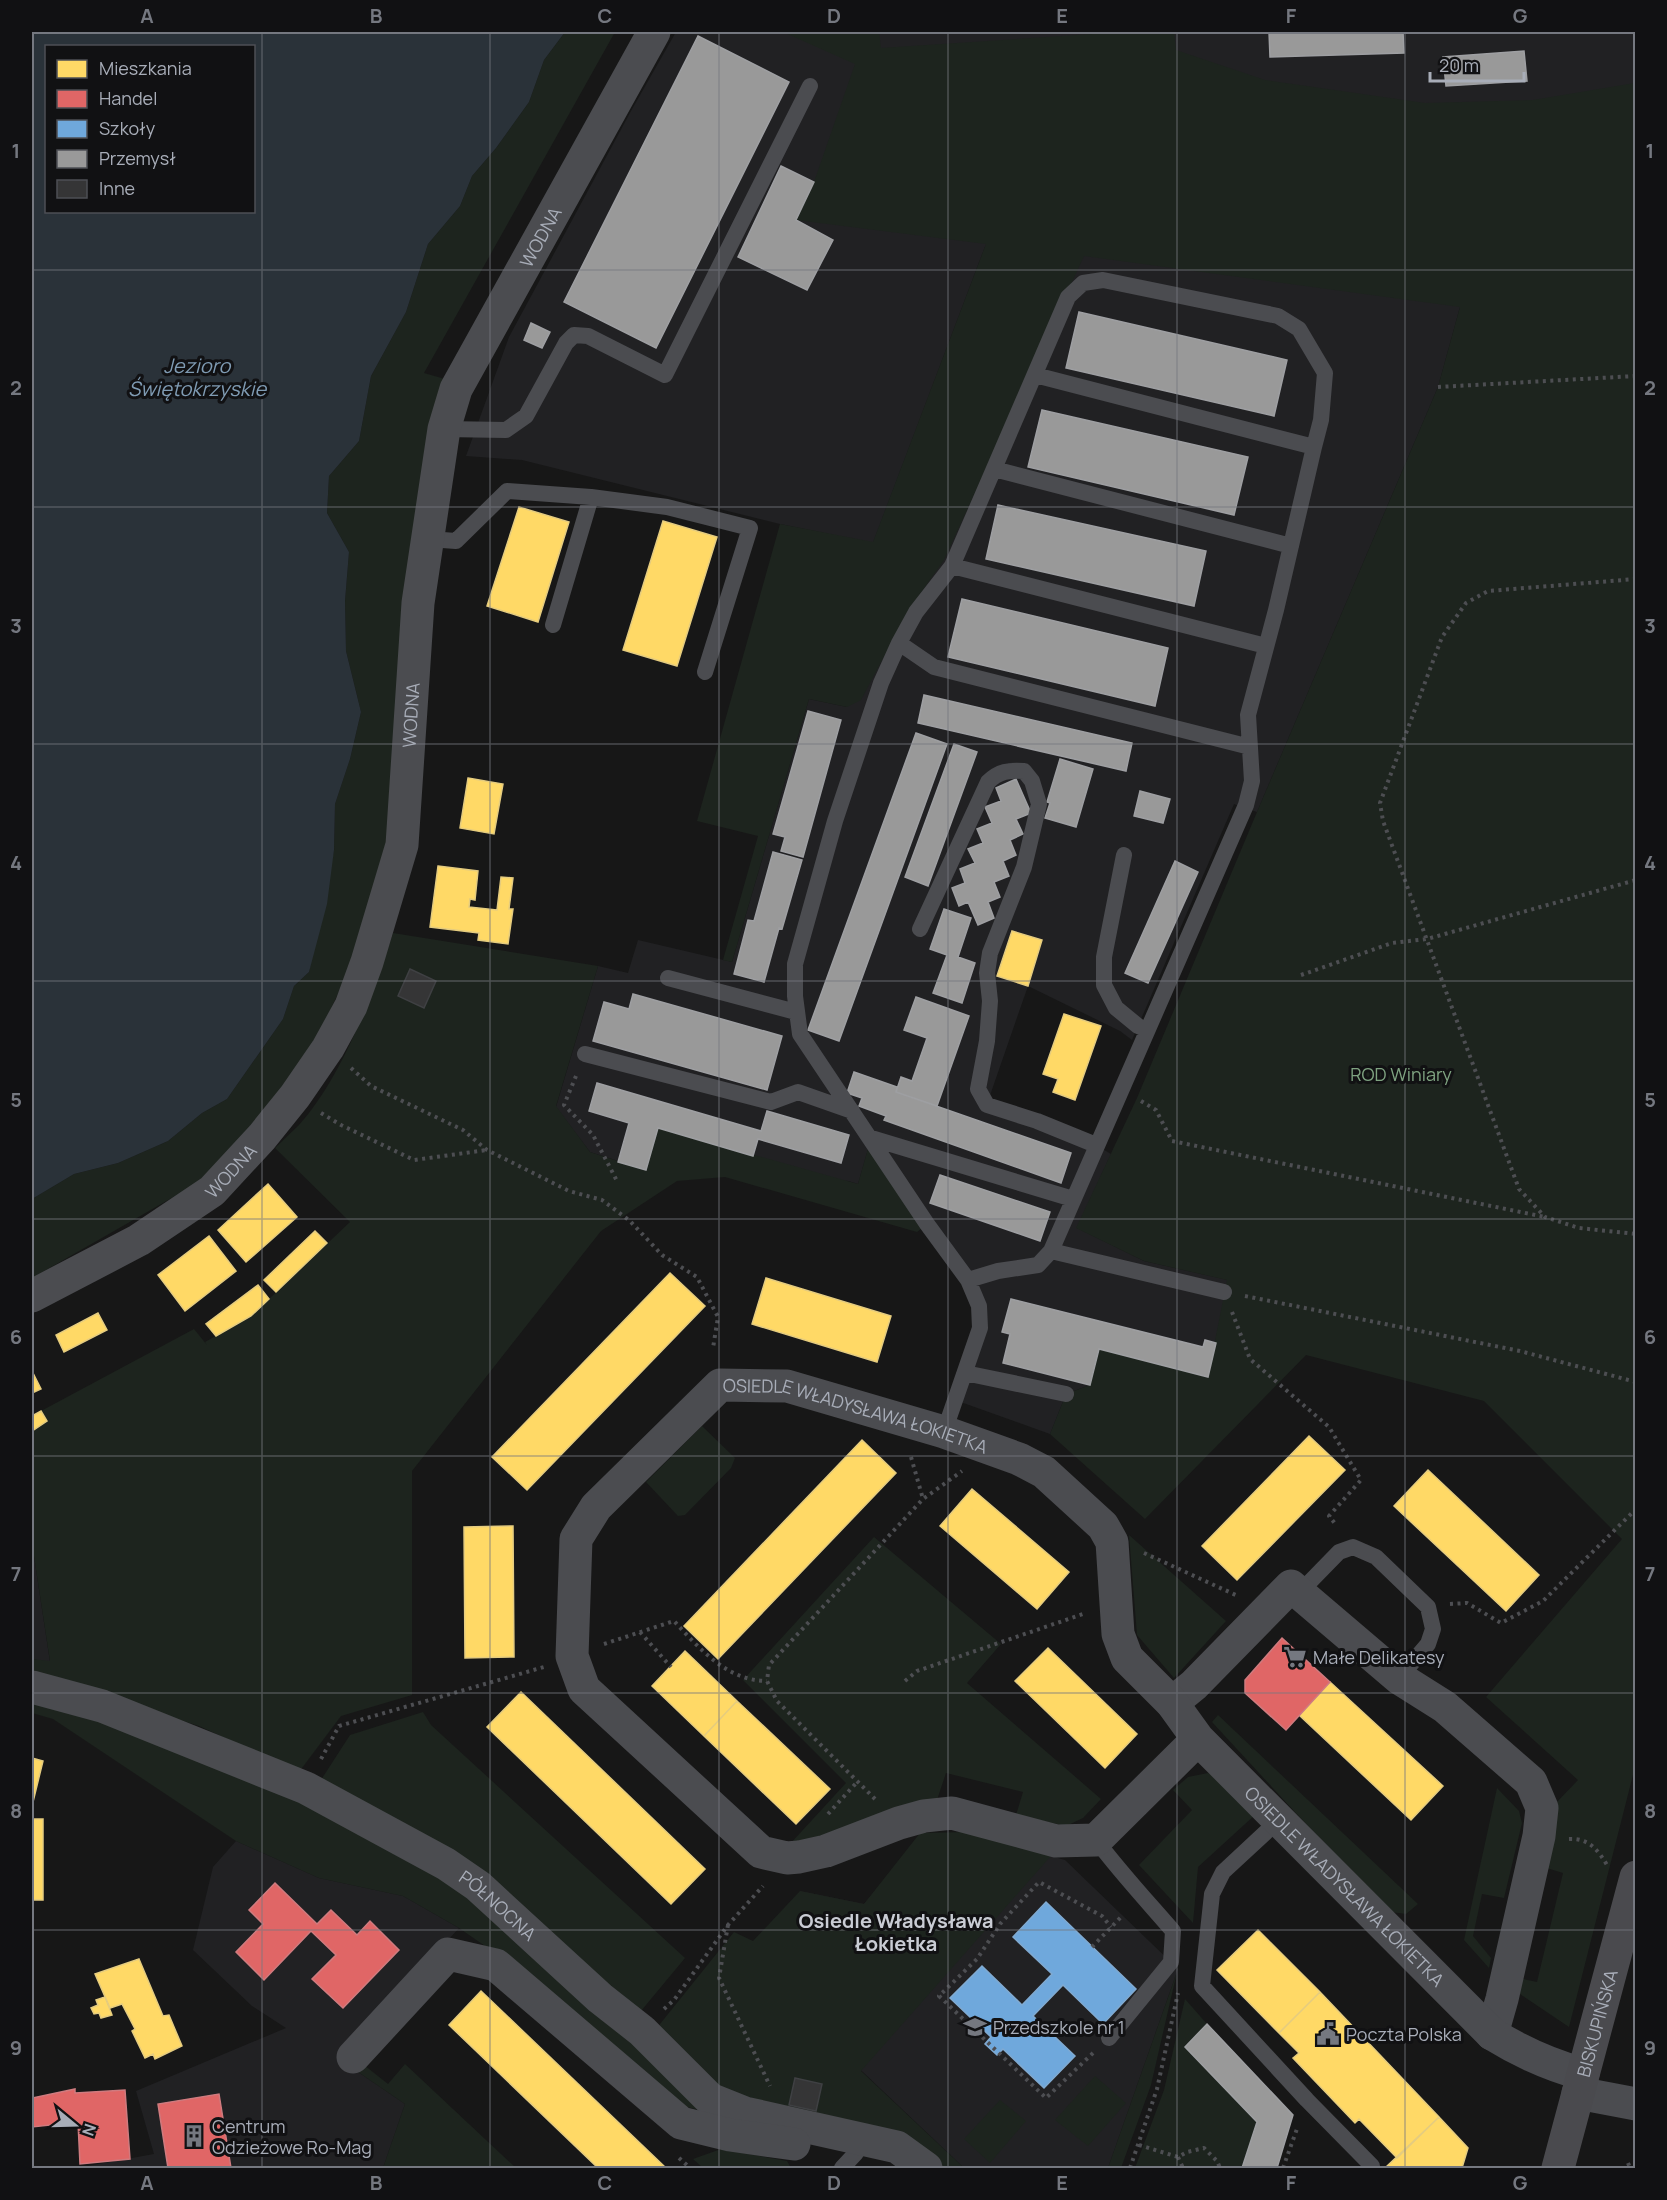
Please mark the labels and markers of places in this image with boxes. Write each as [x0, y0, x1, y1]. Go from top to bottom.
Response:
supermarket icon: Małe Delikatesy [1282, 1644, 1308, 1670]
place label: Małe Delikatesy [1313, 1645, 1445, 1669]
school or university icon: Przedszkole nr 1 [962, 2014, 988, 2040]
place label: Przedszkole nr 1 [993, 2015, 1125, 2039]
public building icon: Poczta Polska [1315, 2021, 1341, 2047]
place label: Poczta Polska [1346, 2022, 1462, 2046]
place label: Centrum Odzieżowe Ro-Mag [212, 2114, 372, 2159]
building icon: Centrum Odzieżowe Ro-Mag [181, 2123, 207, 2149]

